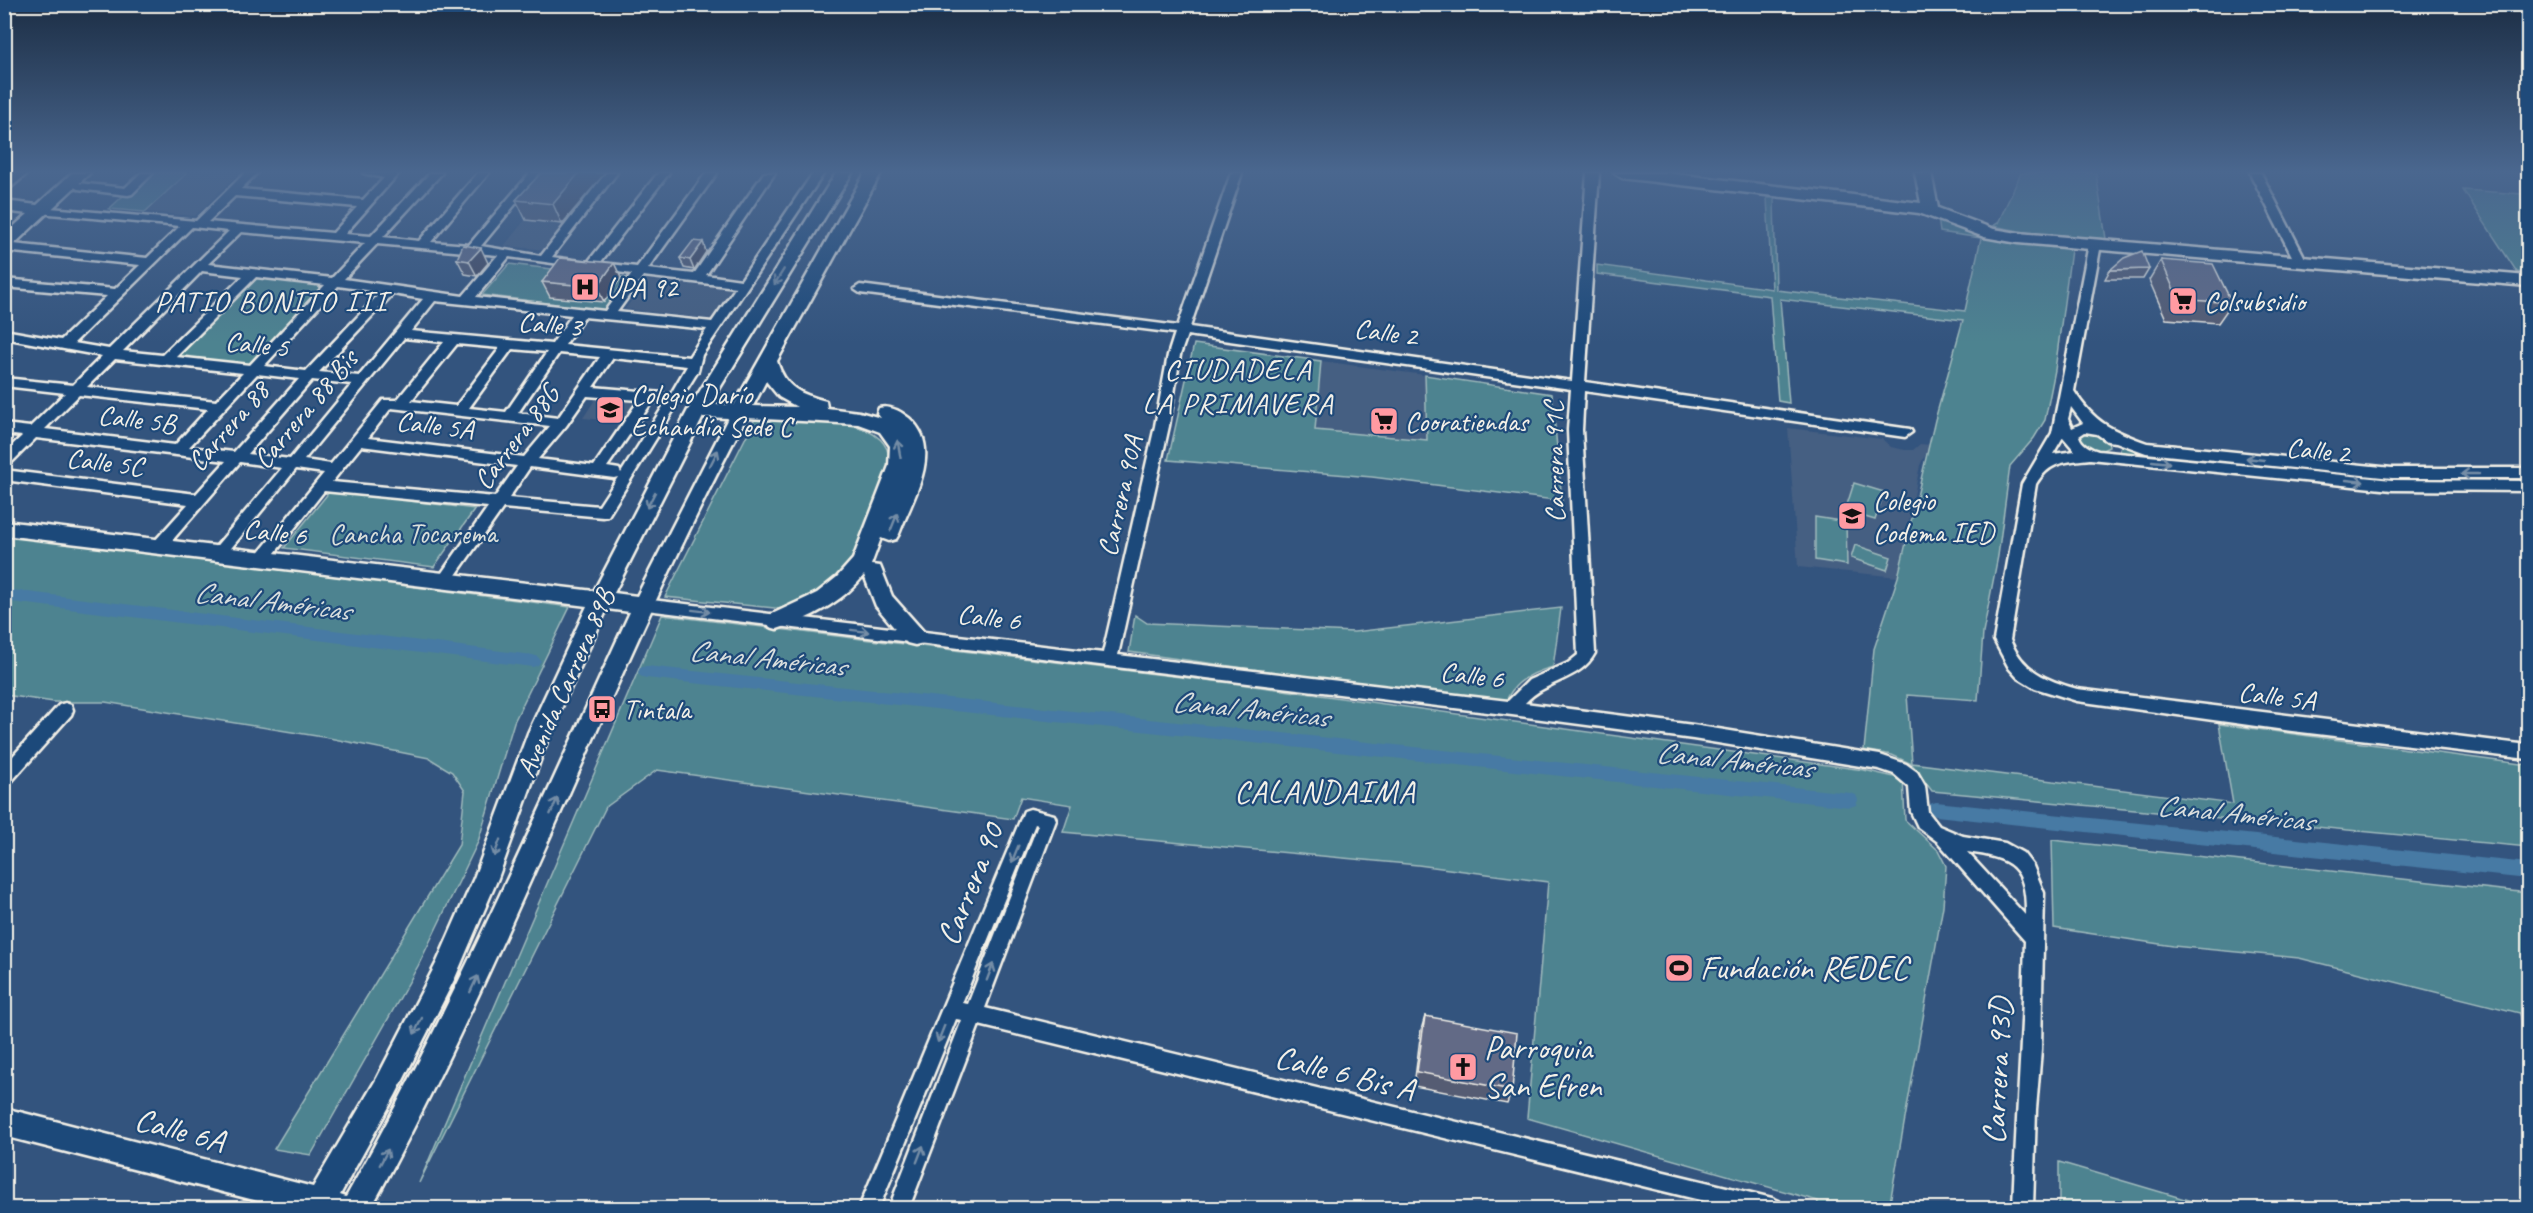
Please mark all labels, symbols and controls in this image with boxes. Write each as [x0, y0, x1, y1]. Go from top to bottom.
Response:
one-way arrow [773, 268, 786, 285]
place label: UPA 92 [606, 270, 680, 305]
hospital icon: UPA 92 [569, 271, 601, 303]
district label: PATIO BONITO III [155, 282, 393, 320]
place label: Colsubsidio [2204, 284, 2308, 319]
supermarket icon: Colsubsidio [2167, 285, 2199, 317]
street label: Calle 3 [517, 304, 585, 344]
street label: Calle 2 [1352, 310, 1422, 354]
street label: Calle 5 [224, 323, 292, 365]
street label: Carrera 88 Bis [245, 340, 366, 476]
district label: CIUDADELA LA PRIMAVERA [1142, 350, 1334, 422]
street label: Carrera 88 [179, 372, 278, 478]
street label: Carrera 88G [465, 375, 569, 496]
place label: Colegio Darío Echandía Sede C [631, 377, 795, 444]
school or university icon: Colegio Darío Echandía Sede C [594, 394, 626, 426]
street label: Calle 5B [96, 397, 180, 441]
street label: Carrera 91C [1535, 398, 1573, 523]
street label: Calle 5A [394, 403, 477, 447]
place label: Cooratiendas [1405, 404, 1530, 439]
supermarket icon: Cooratiendas [1368, 405, 1400, 437]
street label: Calle 2 [2285, 429, 2354, 471]
street label: Carrera 90A [1089, 431, 1151, 560]
street label: Calle 5C [65, 440, 148, 484]
one-way arrow [893, 440, 904, 459]
one-way arrow [709, 449, 720, 467]
one-way arrow [2245, 453, 2265, 464]
one-way arrow [2151, 457, 2171, 468]
one-way arrow [2461, 469, 2481, 480]
one-way arrow [2345, 476, 2365, 487]
place label: Colegio Codema IED [1873, 483, 1997, 550]
one-way arrow [645, 491, 657, 509]
school or university icon: Colegio Codema IED [1836, 500, 1868, 532]
street label: Calle 6 [241, 511, 310, 553]
one-way arrow [889, 513, 900, 531]
park label: Cancha Tocarema [329, 516, 499, 551]
water label: Canal Américas [192, 573, 357, 630]
street label: Avenida Carrera 89B [508, 581, 623, 782]
street label: Calle 6 [955, 596, 1024, 638]
one-way arrow [690, 606, 710, 617]
one-way arrow [849, 625, 869, 636]
water label: Canal Américas [687, 631, 851, 686]
street label: Calle 6 [1438, 654, 1507, 696]
street label: Calle 5A [2236, 674, 2319, 718]
water label: Canal Américas [1170, 682, 1334, 737]
place label: Tintala [623, 692, 693, 727]
bus stop icon: Tintala [586, 693, 618, 725]
water label: Canal Américas [1654, 733, 1818, 788]
district label: CALANDAIMA [1234, 771, 1416, 812]
water label: Canal Américas [2155, 786, 2319, 841]
one-way arrow [549, 798, 560, 816]
street label: Carrera 90 [927, 815, 1014, 951]
one-way arrow [491, 838, 502, 857]
one-way arrow [1009, 844, 1020, 862]
place label: Fundación REDEC [1700, 947, 1912, 989]
sports icon: Fundación REDEC [1663, 952, 1695, 984]
one-way arrow [985, 963, 996, 982]
one-way arrow [468, 976, 480, 994]
street label: Carrera 93D [1972, 994, 2022, 1145]
one-way arrow [412, 1016, 423, 1034]
one-way arrow [935, 1024, 946, 1043]
place label: Parroquia San Efren [1484, 1027, 1603, 1107]
street label: Calle 6 Bis A [1271, 1035, 1420, 1111]
church icon: Parroquia San Efren [1447, 1051, 1479, 1083]
street label: Calle 6A [130, 1098, 231, 1162]
one-way arrow [915, 1145, 926, 1164]
one-way arrow [379, 1149, 390, 1167]

